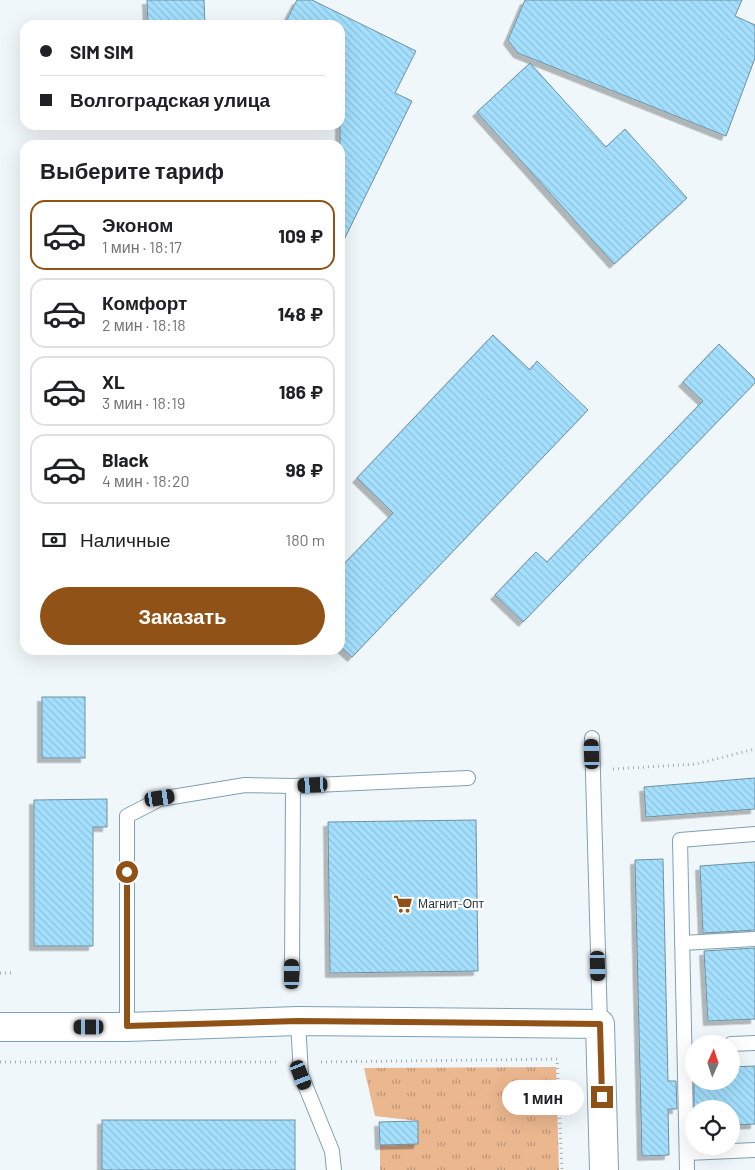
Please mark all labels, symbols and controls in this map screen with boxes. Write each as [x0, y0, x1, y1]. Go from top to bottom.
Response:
text: SIM SIM [70, 40, 134, 63]
text: Волгоградская улица [70, 88, 270, 111]
text: Выберите тариф [40, 157, 224, 183]
icon: car [42, 213, 87, 258]
text: Эконом [102, 213, 173, 236]
text: 109 ₽ [278, 224, 323, 247]
text: 1 мин · 18:17 [102, 237, 182, 256]
icon: car [42, 291, 87, 336]
text: Комфорт [102, 291, 187, 314]
text: 148 ₽ [277, 302, 323, 325]
text: 2 мин · 18:18 [102, 315, 186, 334]
icon: car [42, 369, 87, 414]
text: XL [102, 370, 125, 393]
text: 186 ₽ [279, 380, 323, 403]
text: 3 мин · 18:19 [102, 393, 185, 412]
icon: car [42, 447, 87, 492]
text: Black [102, 448, 149, 471]
text: 98 ₽ [286, 458, 323, 481]
text: 4 мин · 18:20 [102, 471, 190, 490]
icon: cash [40, 526, 68, 554]
text: Наличные [80, 528, 171, 551]
text: 180 m [286, 530, 325, 549]
button: Заказать [40, 587, 325, 645]
car [583, 739, 600, 769]
car [297, 777, 328, 793]
car [144, 788, 175, 808]
route start [116, 861, 138, 883]
supermarket icon: Магнит-Опт [392, 893, 414, 915]
place label: Магнит-Опт [418, 896, 485, 910]
car [589, 951, 606, 981]
car [284, 959, 299, 989]
car [74, 1020, 104, 1035]
north arrow [685, 1035, 740, 1090]
map controls [685, 1035, 740, 1155]
car [288, 1058, 313, 1092]
callout: 1 мин [502, 1080, 584, 1114]
route end [591, 1086, 613, 1108]
text: 1 мин [523, 1088, 563, 1107]
button: locate [685, 1100, 740, 1155]

